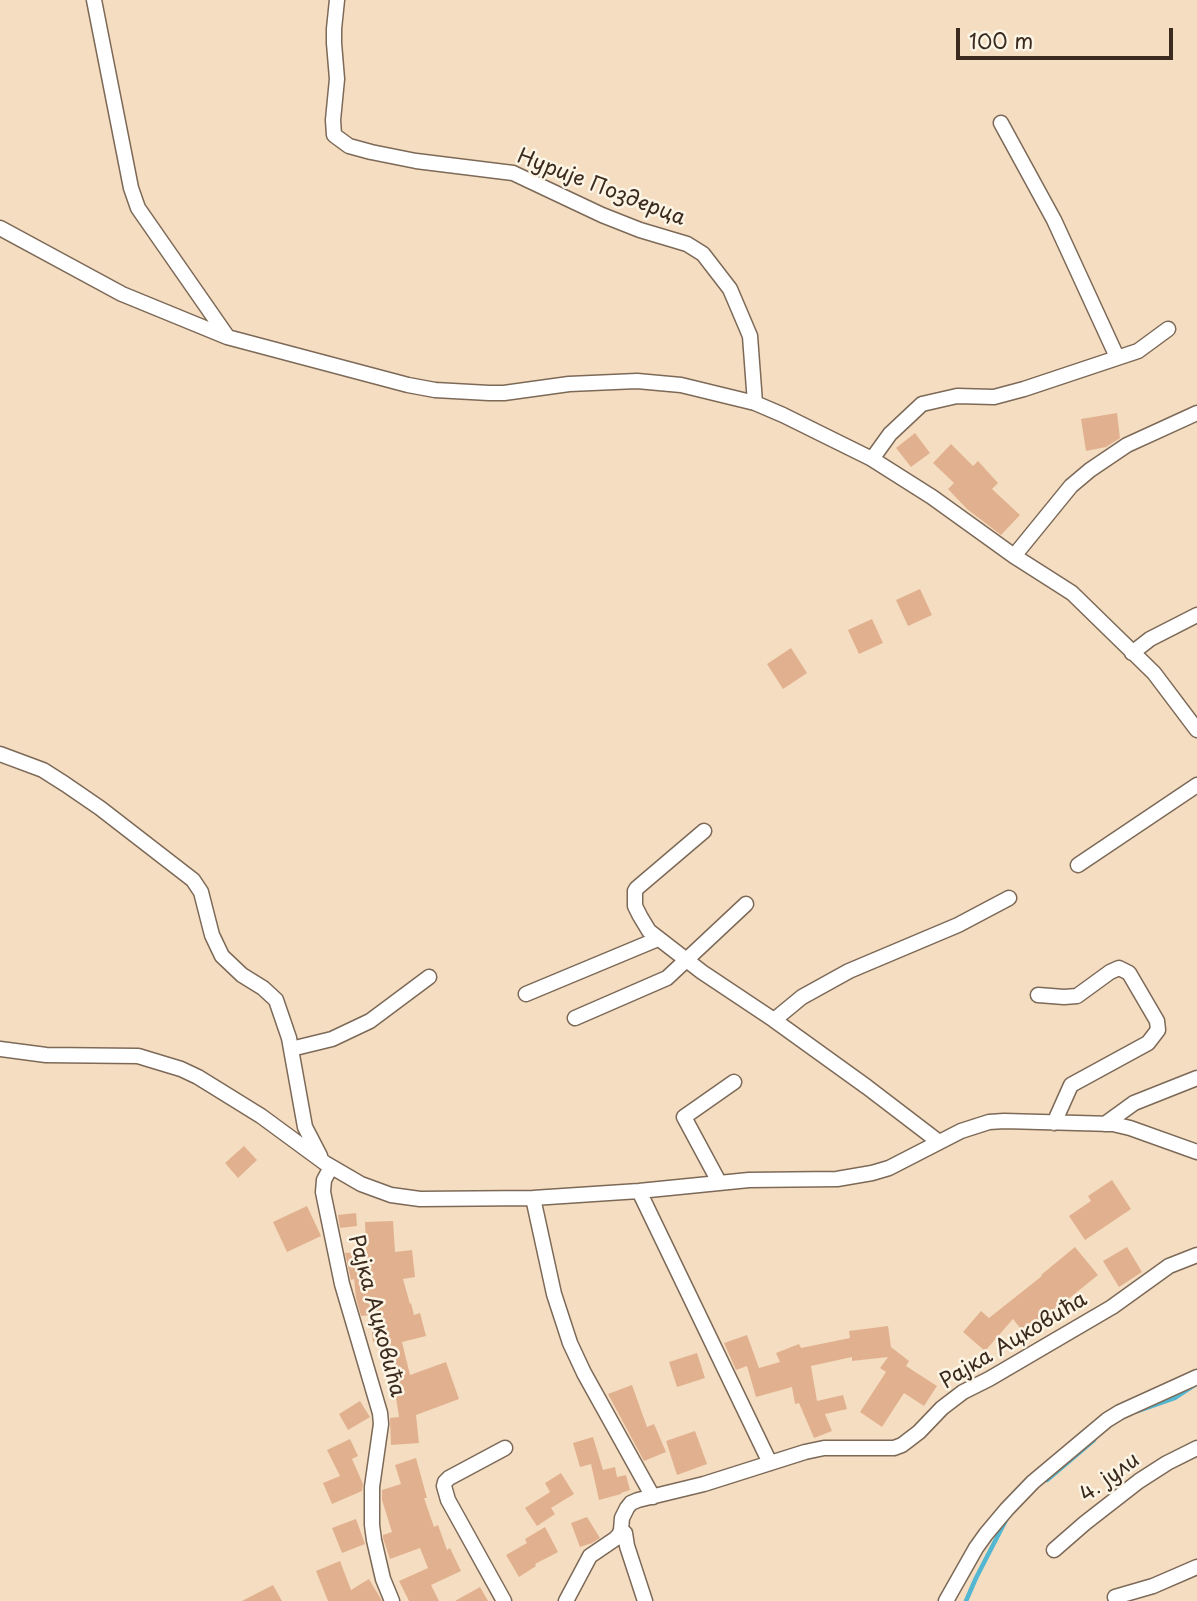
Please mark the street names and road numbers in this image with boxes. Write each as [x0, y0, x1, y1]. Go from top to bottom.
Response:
street label: Нурије Поздерца [513, 144, 689, 232]
street label: Рајка Ацковића [342, 1232, 410, 1400]
street label: Рајка Ацковића [936, 1287, 1092, 1395]
street label: 4. јули [1075, 1448, 1145, 1508]

